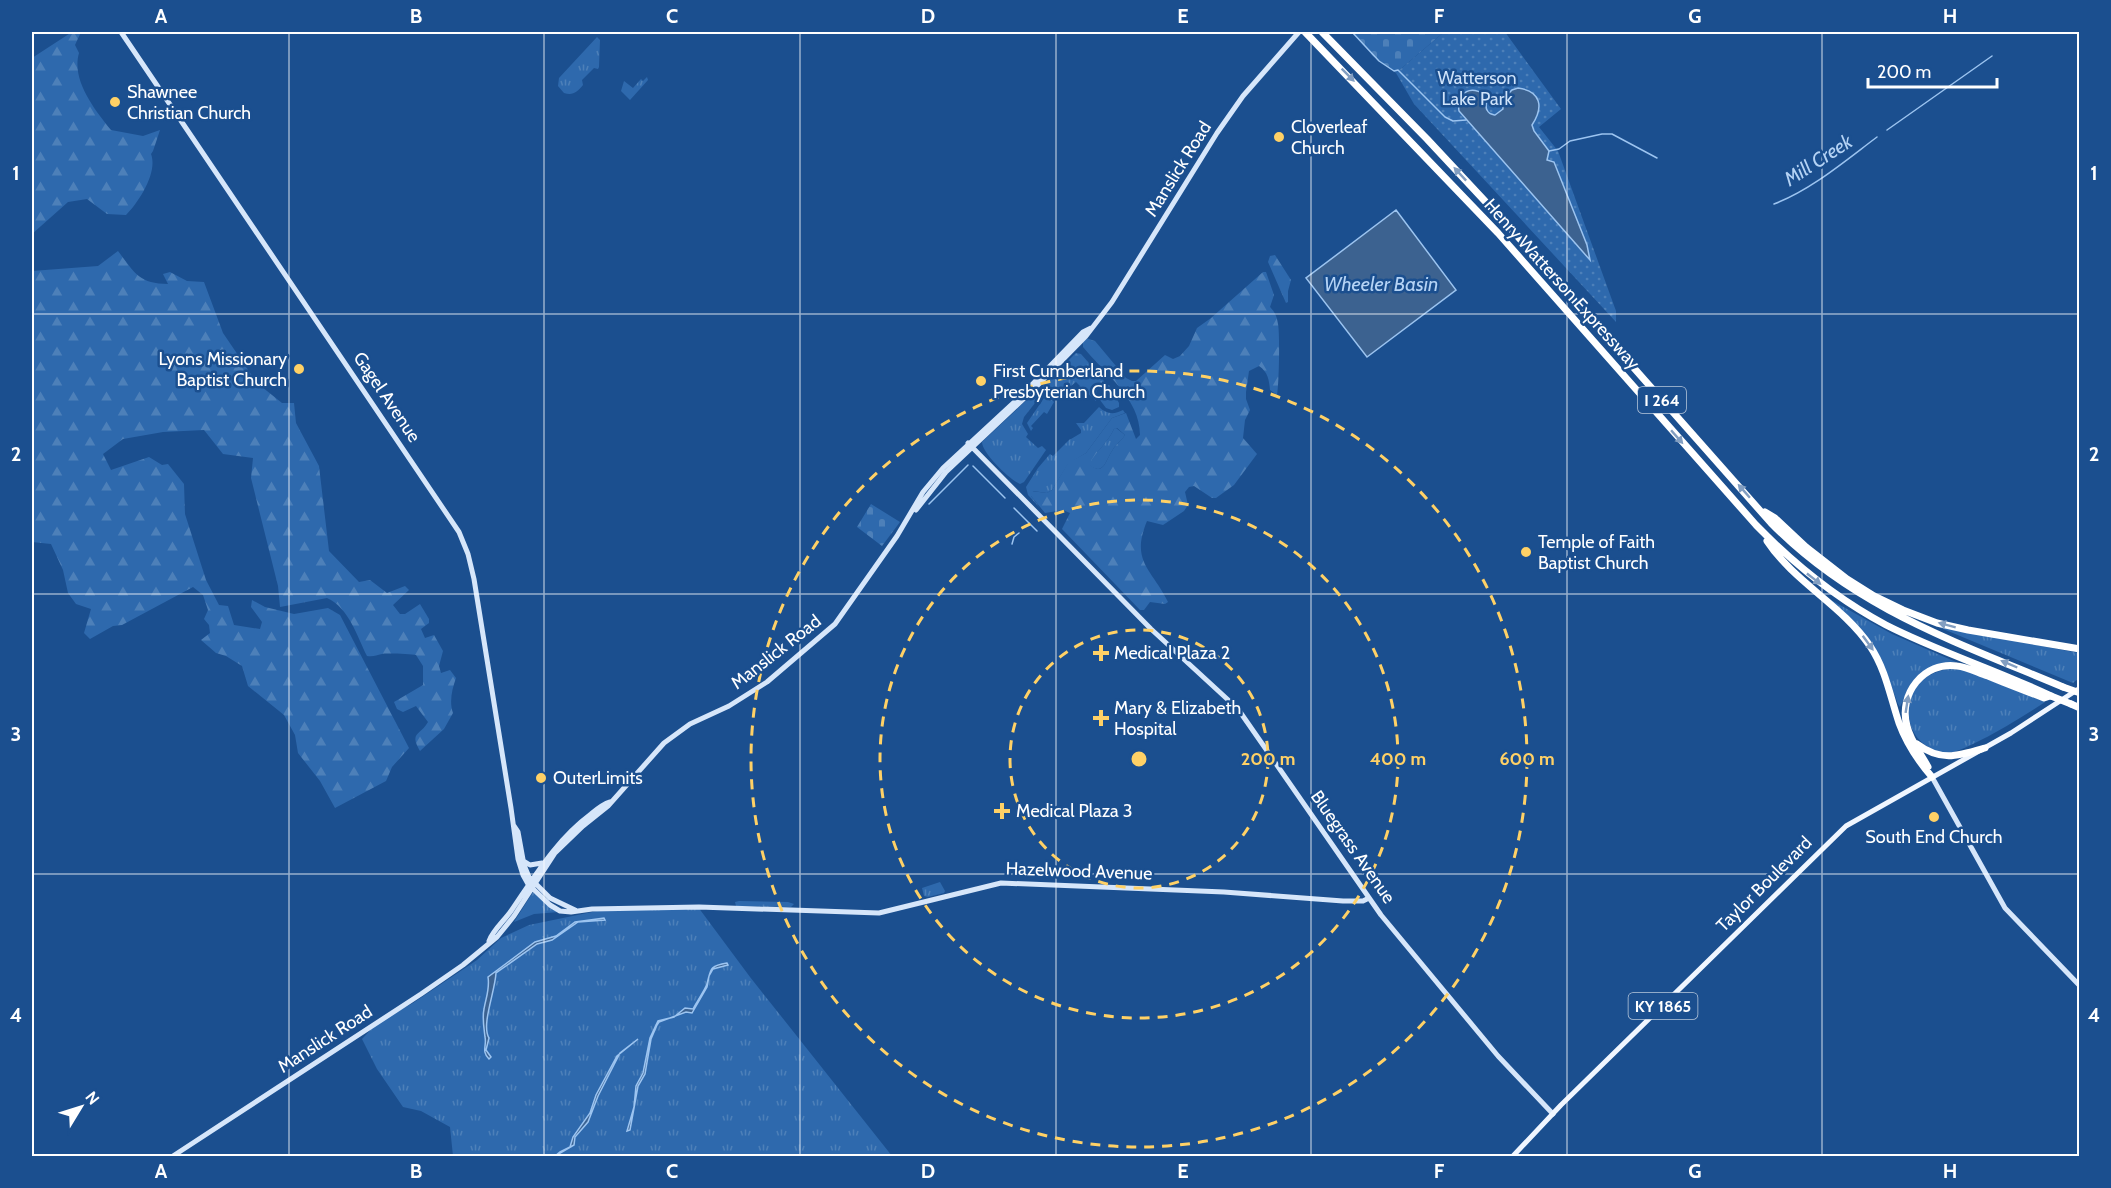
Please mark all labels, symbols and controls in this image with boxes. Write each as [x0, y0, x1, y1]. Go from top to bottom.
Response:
text: A [155, 4, 168, 28]
text: B [410, 4, 422, 28]
text: C [666, 4, 678, 28]
text: D [921, 4, 935, 28]
text: E [1177, 4, 1189, 28]
text: F [1434, 4, 1445, 28]
text: G [1688, 4, 1702, 28]
text: H [1943, 4, 1957, 28]
scale bar [1868, 51, 1997, 89]
text: 200 m [1877, 61, 1931, 83]
park label: Watterson Lake Park [1437, 67, 1517, 110]
one-way arrow [1340, 68, 1354, 82]
place label: Shawnee Christian Church [127, 81, 251, 124]
marker: Shawnee Christian Church [108, 95, 122, 109]
place label: Cloverleaf Church [1291, 116, 1368, 159]
street label: Manslick Road [1140, 117, 1216, 221]
water label: Mill Creek [1778, 128, 1858, 191]
marker: Cloverleaf Church [1272, 130, 1286, 144]
text: 1 [12, 161, 20, 185]
text: 1 [2090, 161, 2098, 185]
one-way arrow [1453, 166, 1467, 181]
street label: Henry Watterson Expressway [1479, 194, 1645, 374]
water label: Wheeler Basin [1324, 272, 1438, 296]
place label: Lyons Missionary Baptist Church [159, 348, 287, 391]
street label: Gagel Avenue [349, 348, 425, 446]
place label: First Cumberland Presbyterian Church [993, 360, 1145, 403]
marker: Lyons Missionary Baptist Church [292, 362, 306, 376]
marker: First Cumberland Presbyterian Church [974, 374, 988, 388]
road number: I 264 [1638, 387, 1686, 413]
one-way arrow [1670, 429, 1684, 444]
text: 2 [11, 442, 21, 466]
text: 2 [2089, 442, 2099, 466]
one-way arrow [1738, 484, 1751, 499]
place label: Temple of Faith Baptist Church [1538, 531, 1655, 574]
marker: Temple of Faith Baptist Church [1519, 545, 1533, 559]
one-way arrow [1807, 572, 1822, 584]
street label: Manslick Road [727, 610, 825, 694]
one-way arrow [1938, 620, 1957, 630]
one-way arrow [1862, 635, 1874, 651]
place label: Medical Plaza 2 [1114, 642, 1230, 664]
marker: Medical Plaza 2 [1092, 644, 1110, 662]
one-way arrow [2000, 659, 2018, 668]
one-way arrow [1903, 695, 1912, 714]
place label: Mary & Elizabeth Hospital [1114, 697, 1241, 740]
marker: Mary & Elizabeth Hospital [1092, 709, 1110, 727]
text: 3 [11, 722, 21, 746]
text: 3 [2089, 722, 2099, 746]
text: 200 m [1241, 748, 1295, 770]
text: 400 m [1370, 748, 1426, 770]
text: 600 m [1499, 748, 1555, 770]
centre of rings [1129, 749, 1149, 769]
place label: OuterLimits [553, 767, 643, 789]
marker: OuterLimits [534, 771, 548, 785]
street label: Bluegrass Avenue [1306, 786, 1400, 908]
place label: Medical Plaza 3 [1016, 800, 1133, 822]
marker: Medical Plaza 3 [993, 802, 1011, 820]
marker: South End Church [1927, 810, 1941, 824]
place label: South End Church [1865, 826, 2003, 848]
street label: Taylor Boulevard [1712, 832, 1816, 936]
street label: Hazelwood Avenue [1005, 857, 1153, 885]
road number: KY 1865 [1628, 993, 1698, 1019]
street label: Manslick Road [274, 1000, 376, 1078]
text: 4 [10, 1003, 22, 1027]
text: 4 [2088, 1003, 2100, 1027]
north arrow [51, 1077, 111, 1137]
text: N [81, 1088, 103, 1108]
text: A [155, 1159, 168, 1183]
text: B [410, 1159, 422, 1183]
text: C [666, 1159, 678, 1183]
text: D [921, 1159, 935, 1183]
text: E [1177, 1159, 1189, 1183]
text: F [1434, 1159, 1445, 1183]
text: G [1688, 1159, 1702, 1183]
text: H [1943, 1159, 1957, 1183]

